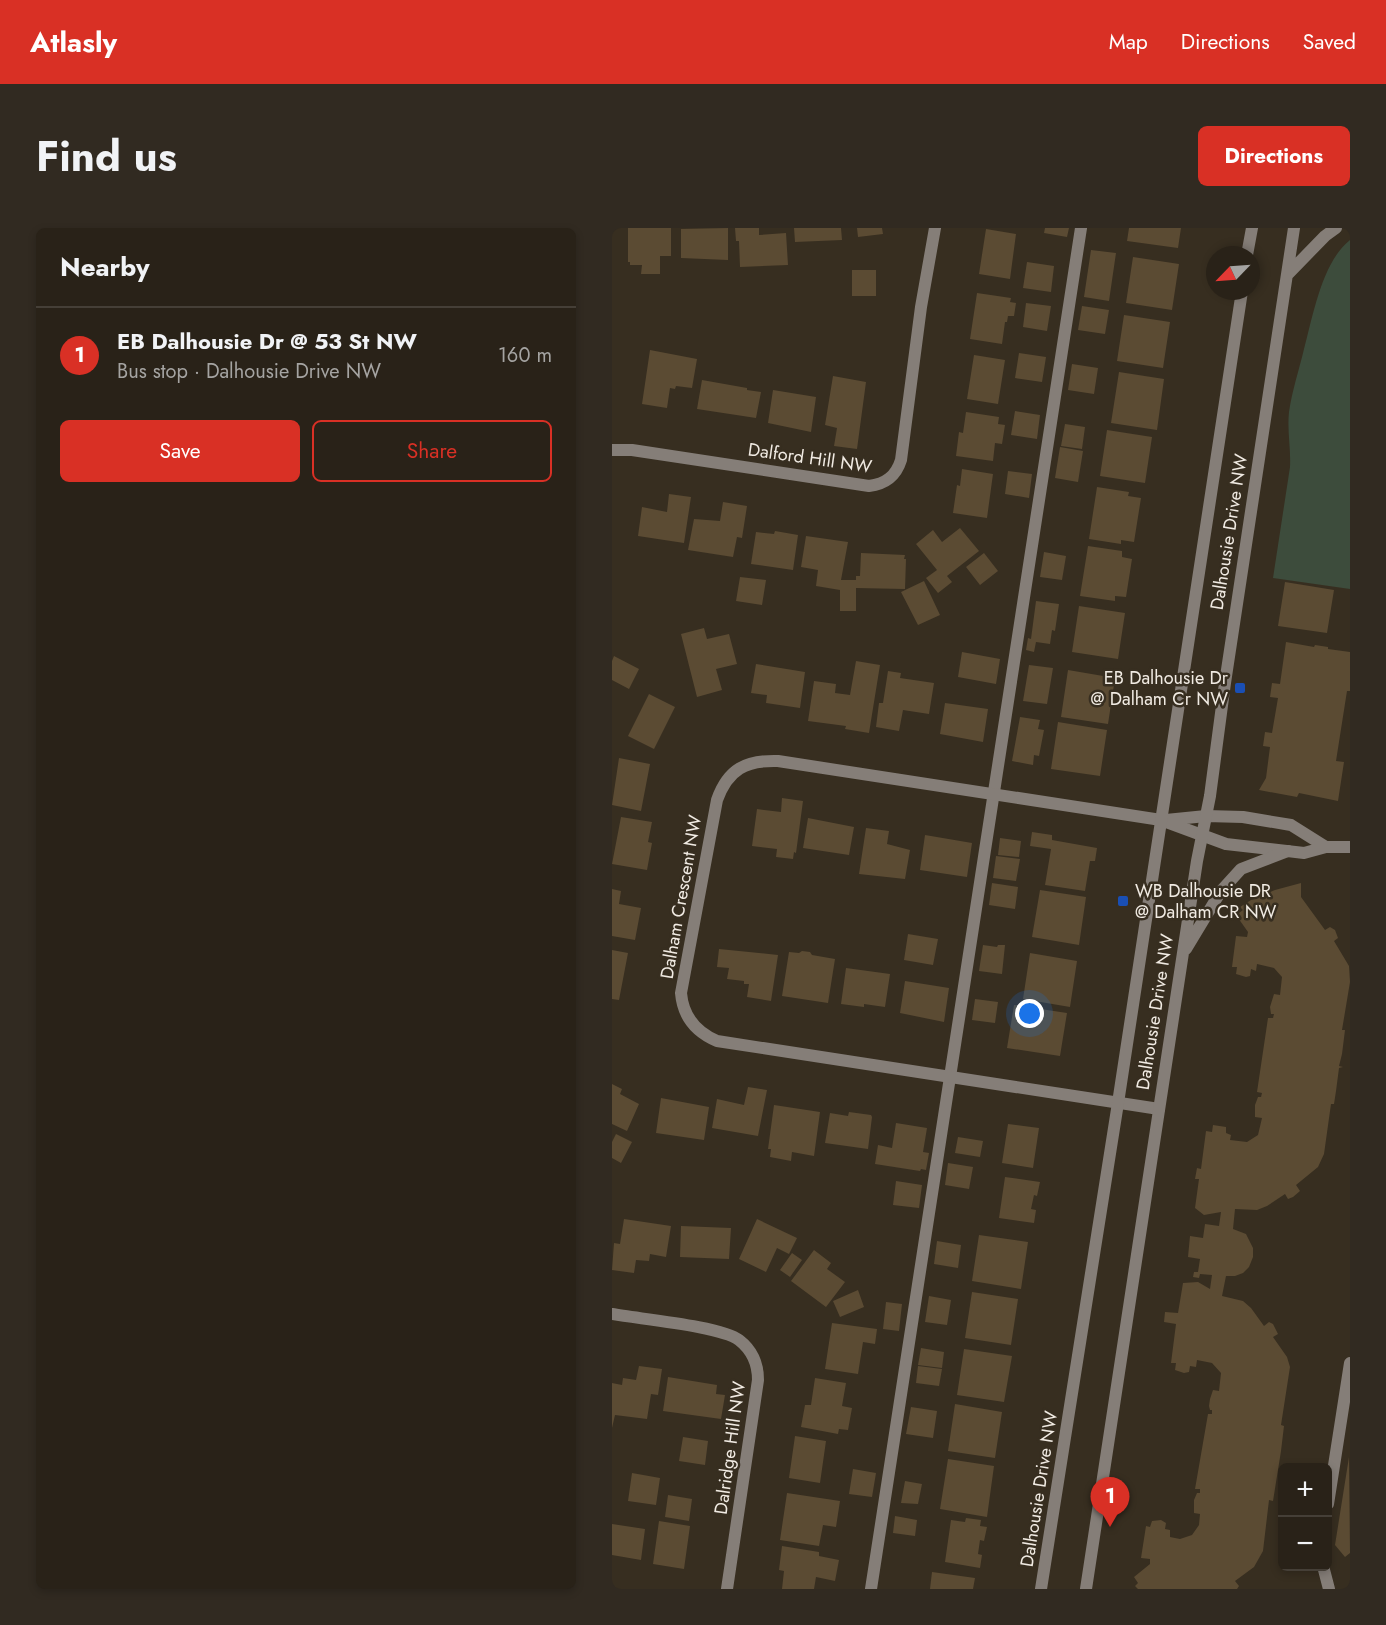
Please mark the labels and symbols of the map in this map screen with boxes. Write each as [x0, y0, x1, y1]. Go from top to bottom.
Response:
north arrow [1206, 246, 1260, 300]
street label: Dalford Hill NW [746, 436, 874, 480]
street label: Dalhousie Drive NW [1204, 452, 1254, 612]
place label: EB Dalhousie Dr @ Dalham Cr NW [1090, 665, 1229, 712]
marker: EB Dalhousie Dr @ Dalham Cr NW [1233, 681, 1247, 695]
street label: Dalham Crescent NW [654, 813, 708, 981]
place label: WB Dalhousie DR @ Dalham CR NW [1135, 878, 1277, 925]
marker: WB Dalhousie DR @ Dalham CR NW [1116, 894, 1130, 908]
street label: Dalhousie Drive NW [1130, 932, 1180, 1092]
your location [1015, 999, 1044, 1028]
street label: Dalridge Hill NW [708, 1380, 752, 1516]
street label: Dalhousie Drive NW [1014, 1409, 1064, 1569]
pin: 1 [1090, 1478, 1130, 1527]

